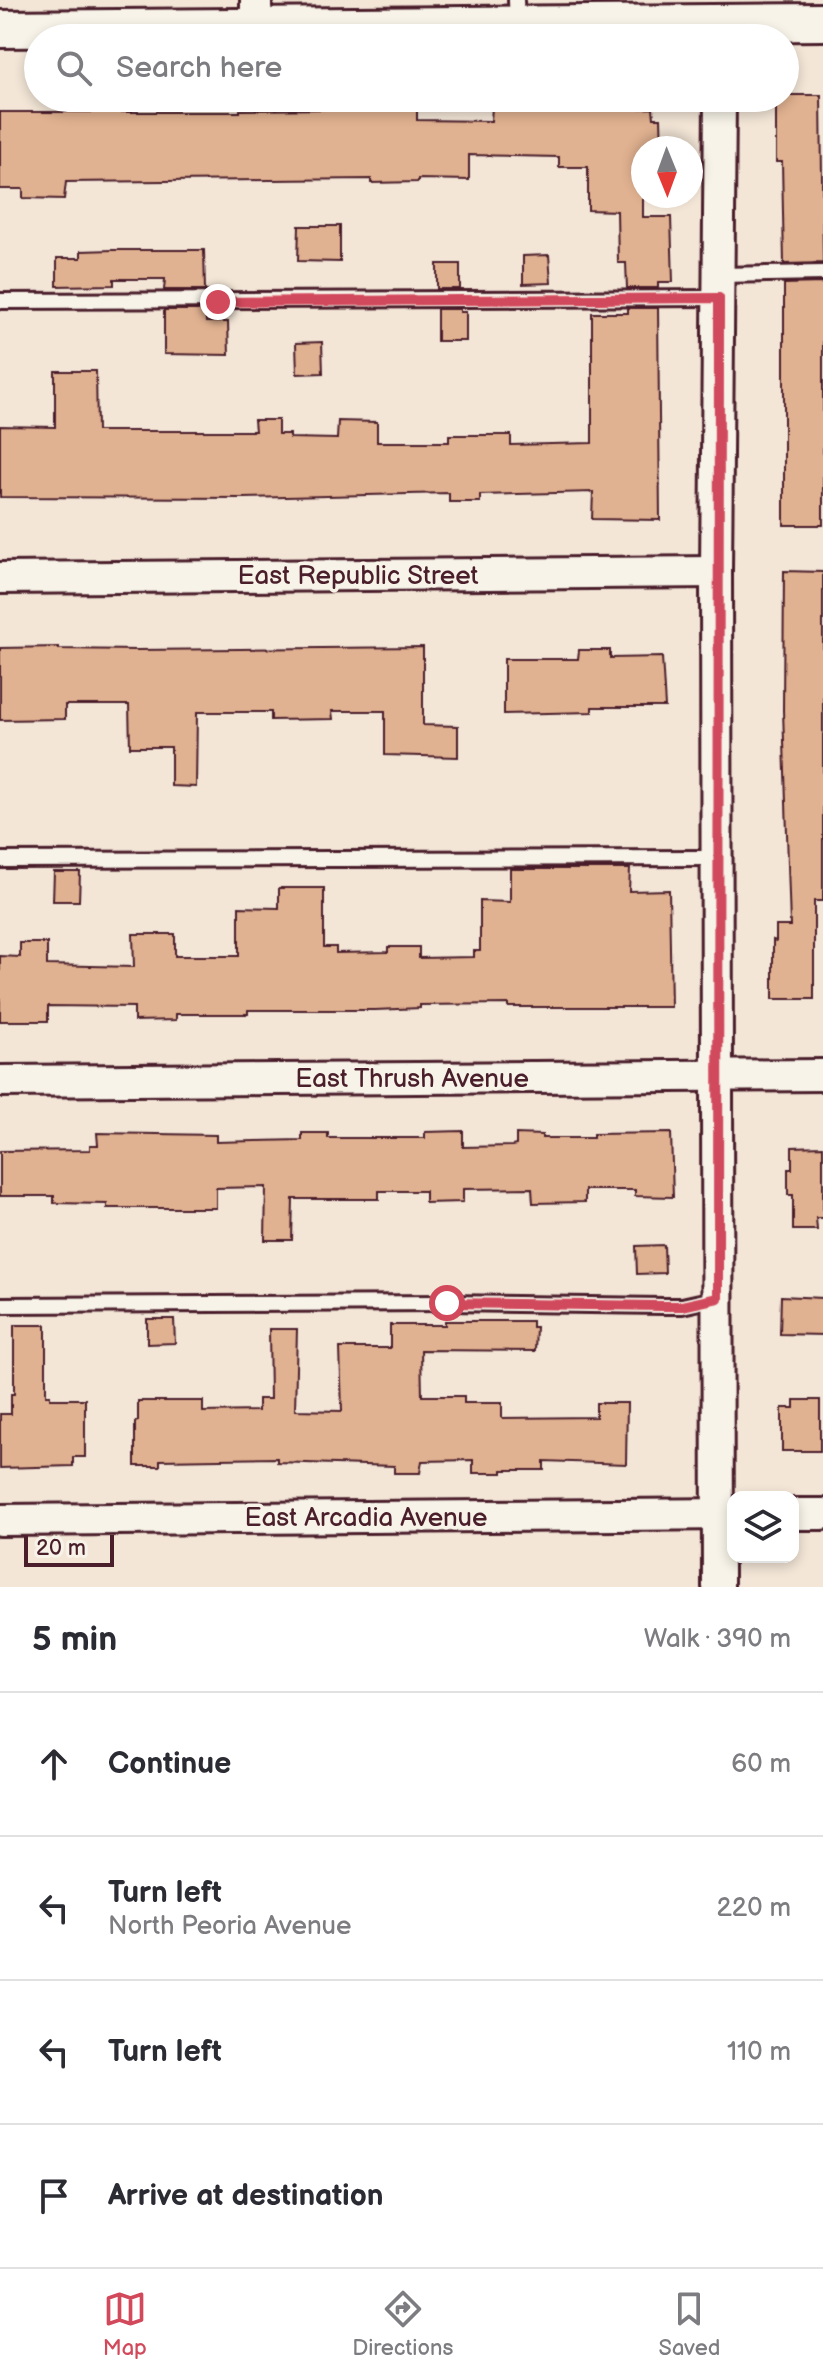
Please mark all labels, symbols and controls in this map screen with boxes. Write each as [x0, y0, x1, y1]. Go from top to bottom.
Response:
search box [24, 24, 799, 112]
icon: search [52, 46, 96, 90]
text: Search here [116, 50, 282, 86]
north arrow [631, 136, 703, 208]
route end [200, 284, 236, 320]
street label: East Republic Street [237, 561, 479, 592]
street label: East Thrush Avenue [295, 1064, 529, 1095]
route start [429, 1285, 465, 1321]
map controls [727, 1491, 799, 1563]
button: layers [727, 1491, 799, 1563]
street label: East Arcadia Avenue [245, 1503, 488, 1534]
scale bar [24, 1531, 114, 1567]
text: 20 m [36, 1535, 86, 1562]
text: 5 min [32, 1619, 117, 1660]
text: Walk · 390 m [644, 1624, 791, 1655]
icon: ahead [32, 1742, 76, 1786]
text: Continue [108, 1746, 231, 1782]
text: 60 m [731, 1749, 791, 1780]
text: Turn left [108, 1875, 222, 1911]
icon: left [32, 1886, 76, 1930]
text: 220 m [717, 1893, 791, 1924]
text: North Peoria Avenue [108, 1911, 351, 1942]
icon: left [32, 2030, 76, 2074]
text: Turn left [108, 2034, 222, 2070]
text: 110 m [727, 2037, 791, 2068]
icon: arrive [32, 2174, 76, 2218]
text: Arrive at destination [108, 2178, 384, 2214]
tab: Map [103, 2287, 147, 2362]
tab: Directions [352, 2287, 453, 2362]
tab: Saved [659, 2287, 720, 2362]

